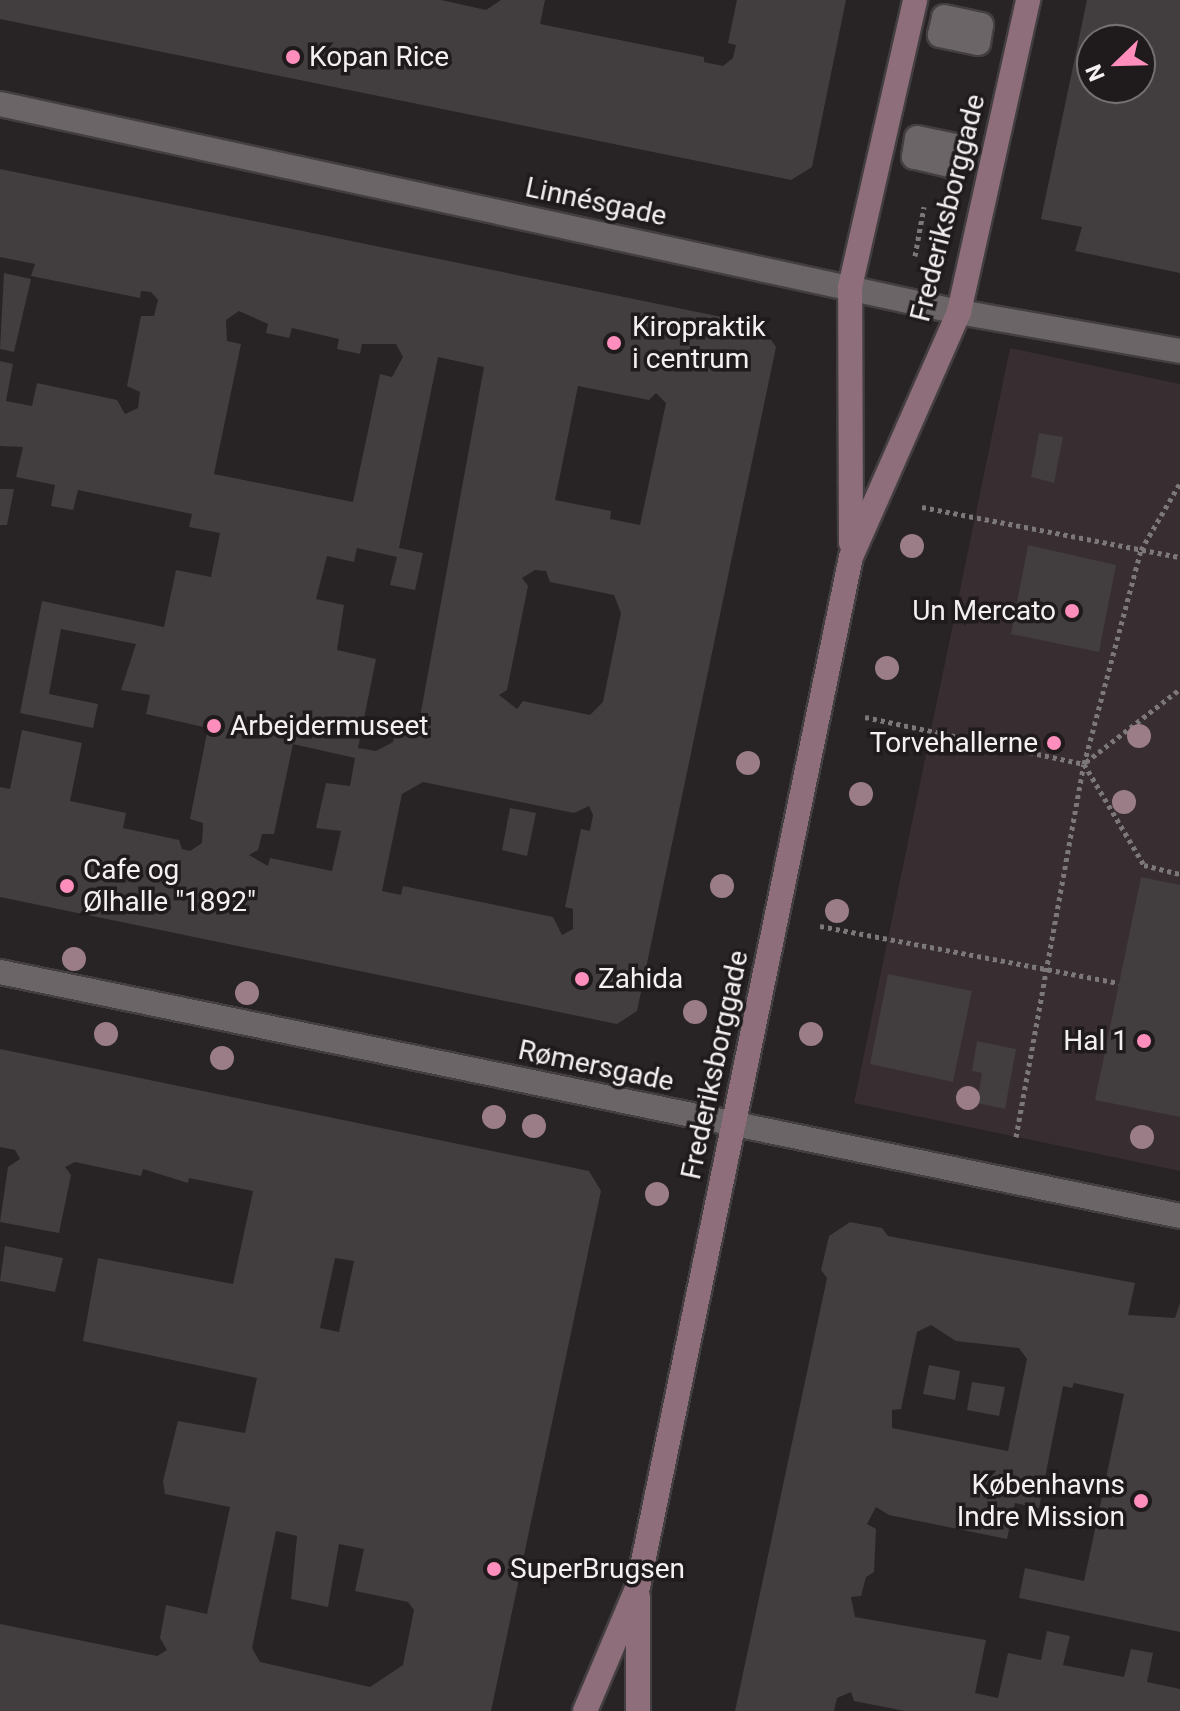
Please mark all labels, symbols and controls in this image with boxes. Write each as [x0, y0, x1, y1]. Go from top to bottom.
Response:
north arrow [1076, 24, 1156, 104]
place label: Kopan Rice [309, 40, 449, 74]
marker: Kopan Rice [284, 48, 302, 66]
text: N [1081, 61, 1110, 85]
street label: Frederiksborggade [904, 91, 992, 325]
street label: Linnésgade [522, 171, 670, 233]
place label: Kiropraktik i centrum [632, 310, 766, 376]
marker: Kiropraktik i centrum [603, 332, 625, 354]
place label: Un Mercato [912, 594, 1056, 628]
marker: Un Mercato [1063, 602, 1081, 620]
place label: Arbejdermuseet [230, 709, 428, 743]
marker: Arbejdermuseet [205, 717, 223, 735]
place label: Torvehallerne [870, 726, 1038, 760]
marker: Torvehallerne [1045, 734, 1063, 752]
place label: Cafe og Ølhalle "1892" [83, 853, 256, 919]
marker: Cafe og Ølhalle "1892" [58, 877, 76, 895]
street label: Frederiksborggade [674, 948, 756, 1182]
place label: Zahida [598, 962, 683, 996]
marker: Zahida [573, 970, 591, 988]
place label: Hal 1 [1063, 1024, 1128, 1058]
marker: Hal 1 [1135, 1032, 1153, 1050]
street label: Rømersgade [515, 1033, 677, 1099]
place label: Københavns Indre Mission [957, 1468, 1125, 1534]
marker: Københavns Indre Mission [1132, 1492, 1150, 1510]
place label: SuperBrugsen [510, 1552, 685, 1586]
marker: SuperBrugsen [485, 1560, 503, 1578]

